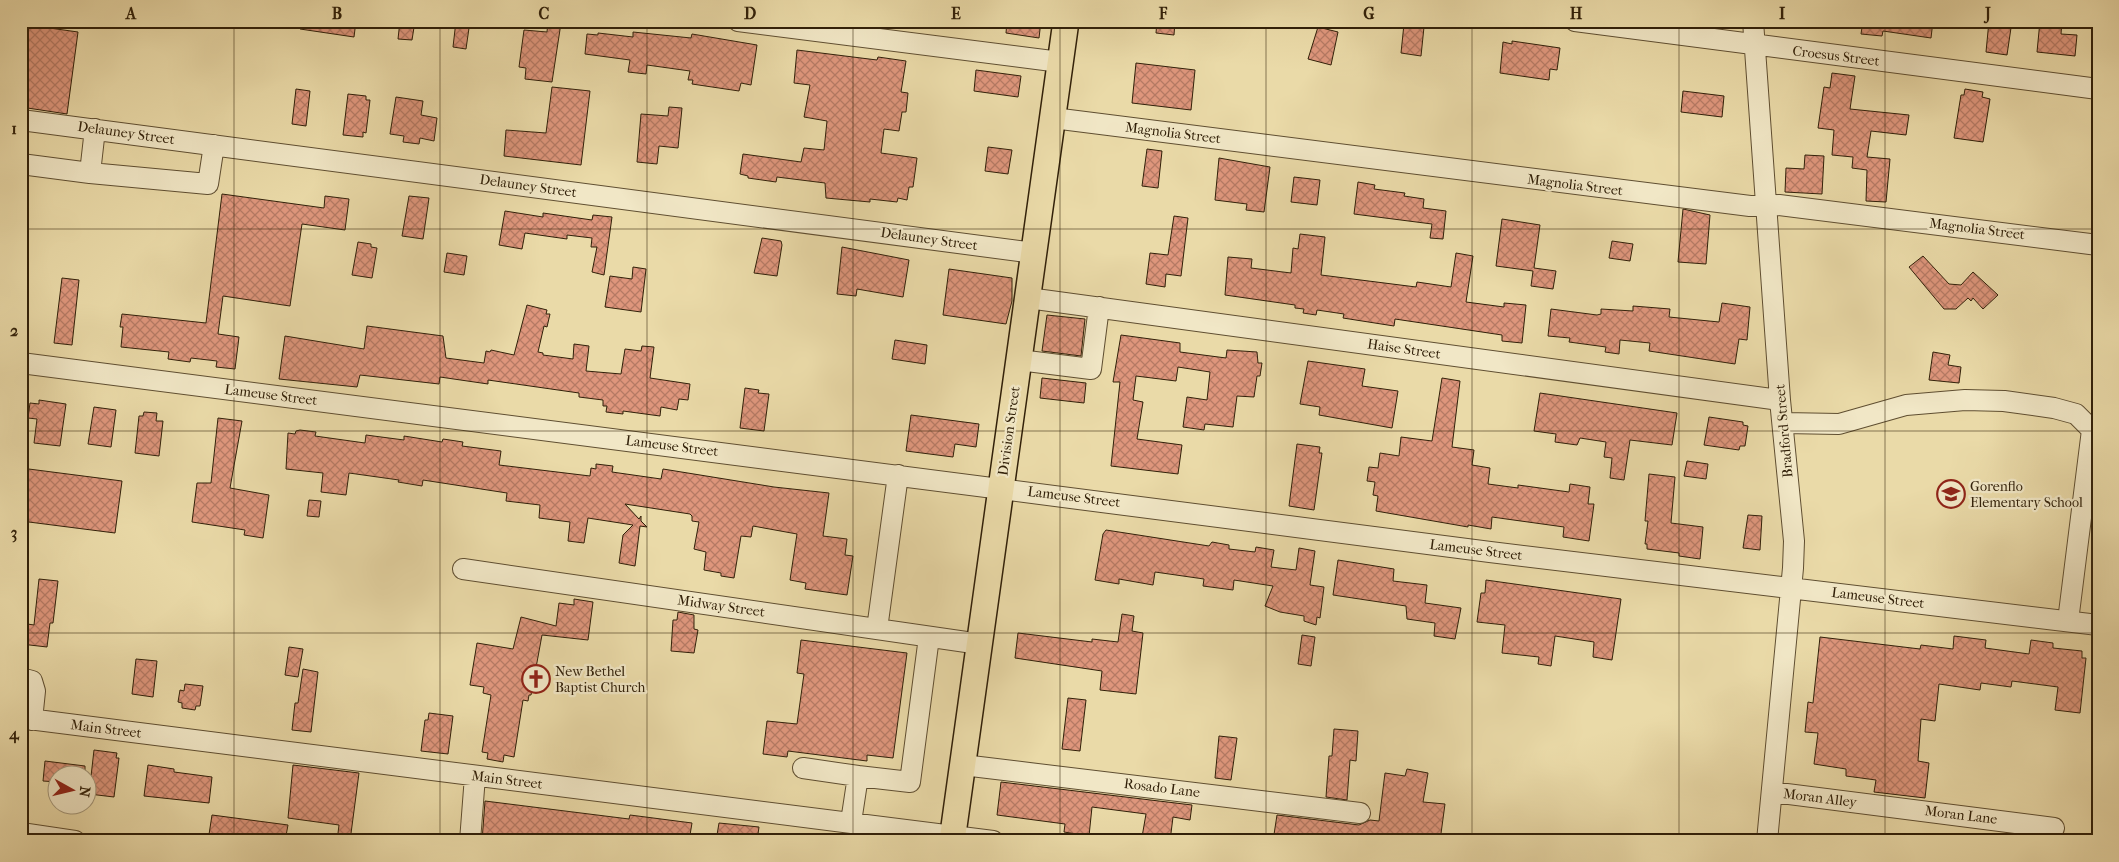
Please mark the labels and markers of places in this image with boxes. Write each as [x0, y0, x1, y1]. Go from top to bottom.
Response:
place label: Gorenflo Elementary School [1970, 478, 2083, 511]
school or university icon: Gorenflo Elementary School [1936, 479, 1966, 509]
place label: New Bethel Baptist Church [555, 663, 646, 696]
church icon: New Bethel Baptist Church [521, 664, 551, 694]

